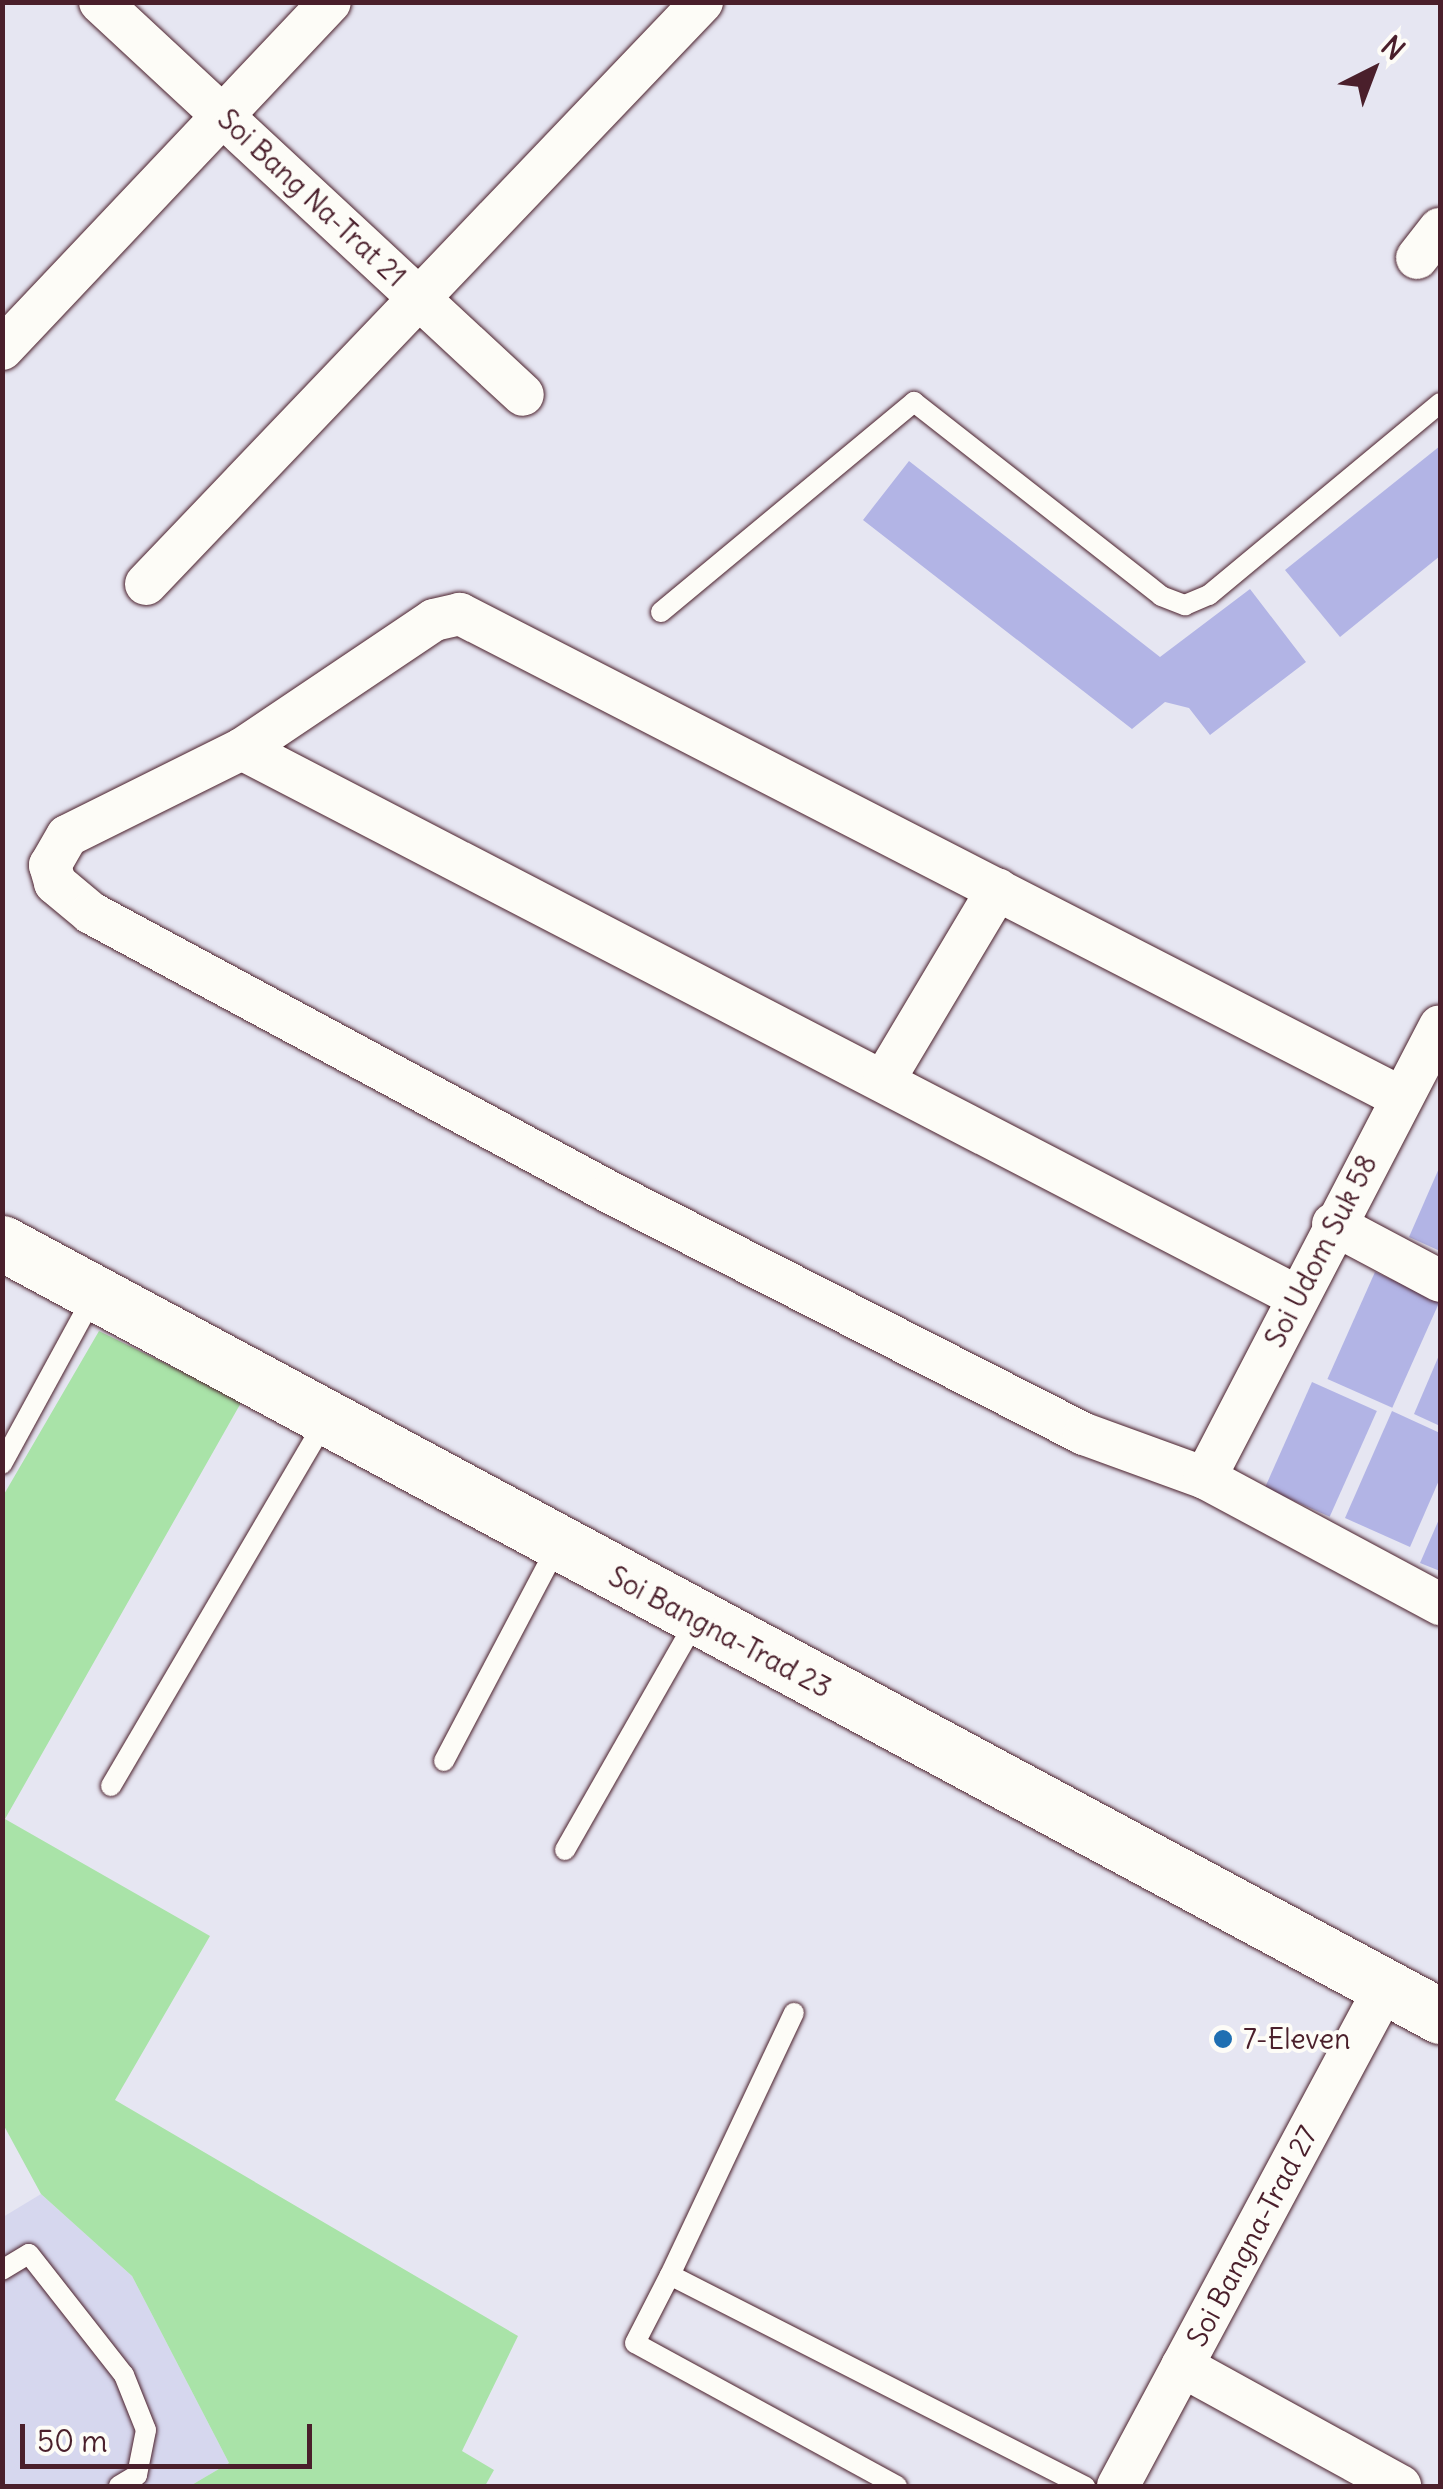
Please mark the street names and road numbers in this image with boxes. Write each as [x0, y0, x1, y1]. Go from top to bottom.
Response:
street label: Soi Bang Na-Trat 21 [211, 102, 413, 294]
street label: Soi Udom Suk 58 [1258, 1149, 1384, 1353]
street label: Soi Bangna-Trad 23 [603, 1559, 837, 1705]
street label: Soi Bangna-Trad 27 [1180, 2120, 1324, 2352]

